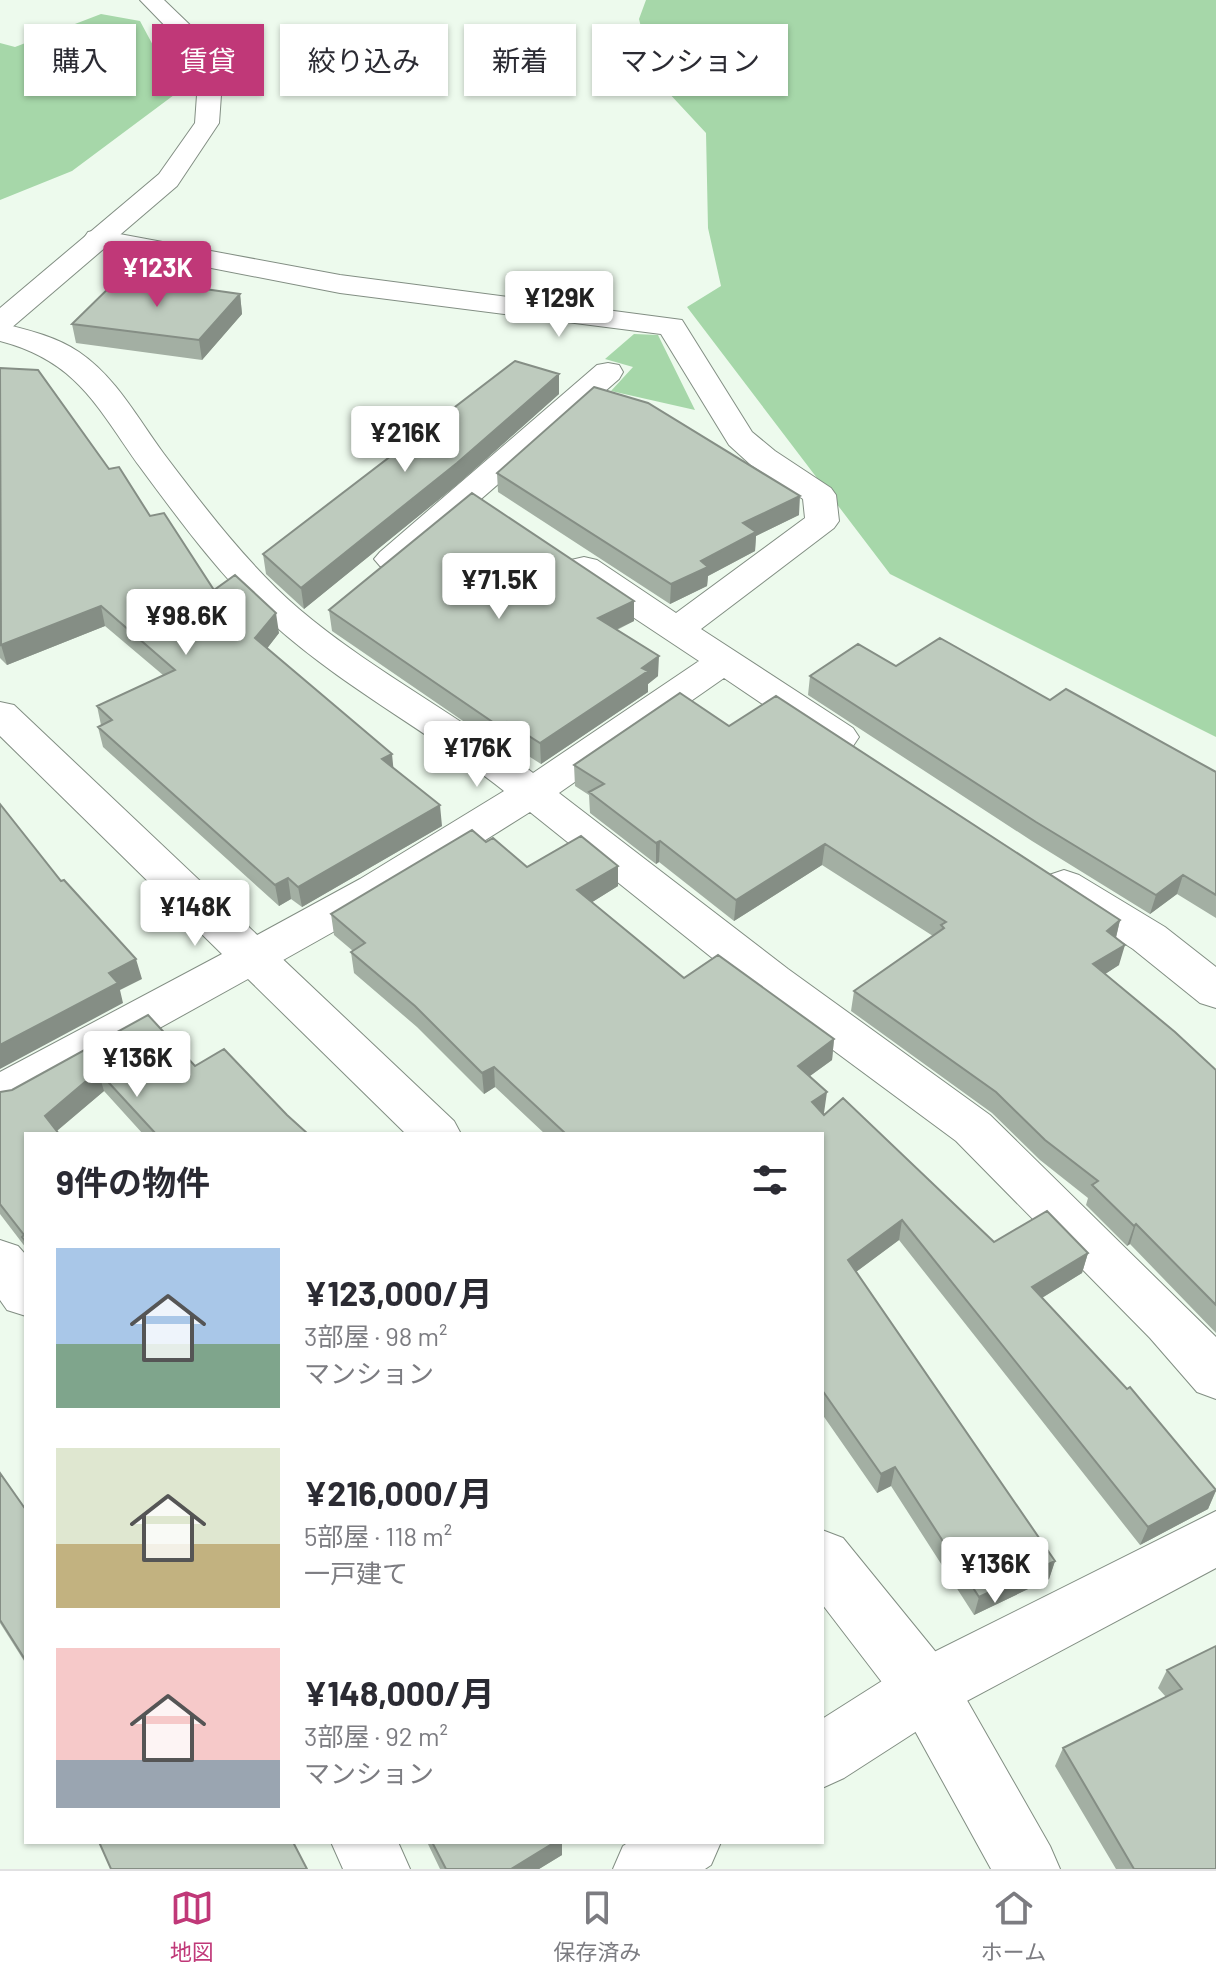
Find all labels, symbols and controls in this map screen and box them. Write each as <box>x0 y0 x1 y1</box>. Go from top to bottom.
chip: 購入 <box>24 24 136 96</box>
chip: 賃貸 <box>152 24 264 96</box>
chip: 絞り込み <box>280 24 448 96</box>
chip: 新着 <box>464 24 576 96</box>
chip: マンション <box>592 24 788 96</box>
pin: ¥123K <box>101 241 213 309</box>
text: ¥123K <box>121 251 193 282</box>
pin: ¥129K <box>503 271 615 339</box>
text: ¥129K <box>523 281 595 312</box>
pin: ¥216K <box>349 406 461 474</box>
text: ¥216K <box>369 416 441 447</box>
pin: ¥71.5K <box>434 553 564 621</box>
text: ¥71.5K <box>460 563 538 594</box>
pin: ¥98.6K <box>121 589 251 657</box>
text: ¥98.6K <box>145 599 227 630</box>
pin: ¥176K <box>421 721 533 789</box>
text: ¥176K <box>442 731 512 762</box>
pin: ¥148K <box>139 880 251 948</box>
text: ¥148K <box>158 890 232 921</box>
pin: ¥136K <box>81 1031 193 1099</box>
text: ¥136K <box>101 1041 173 1072</box>
icon: filters <box>748 1158 792 1202</box>
text: 9件の物件 <box>56 1161 210 1202</box>
text: ¥123,000/月 <box>304 1272 493 1313</box>
icon: home <box>120 1280 216 1376</box>
text: 3部屋 · 98 m² <box>304 1320 448 1351</box>
text: マンション <box>304 1357 434 1388</box>
text: ¥216,000/月 <box>304 1472 493 1513</box>
icon: home <box>120 1480 216 1576</box>
text: 5部屋 · 118 m² <box>304 1520 452 1551</box>
pin: ¥136K <box>939 1537 1051 1605</box>
text: ¥136K <box>959 1547 1031 1578</box>
text: 一戸建て <box>304 1557 408 1588</box>
text: ¥148,000/月 <box>304 1672 495 1713</box>
icon: home <box>120 1680 216 1776</box>
text: 3部屋 · 92 m² <box>304 1720 448 1751</box>
text: マンション <box>304 1757 434 1788</box>
tab: 地図 <box>170 1886 214 1966</box>
tab: 保存済み <box>553 1886 641 1966</box>
tab: ホーム <box>981 1886 1046 1966</box>

